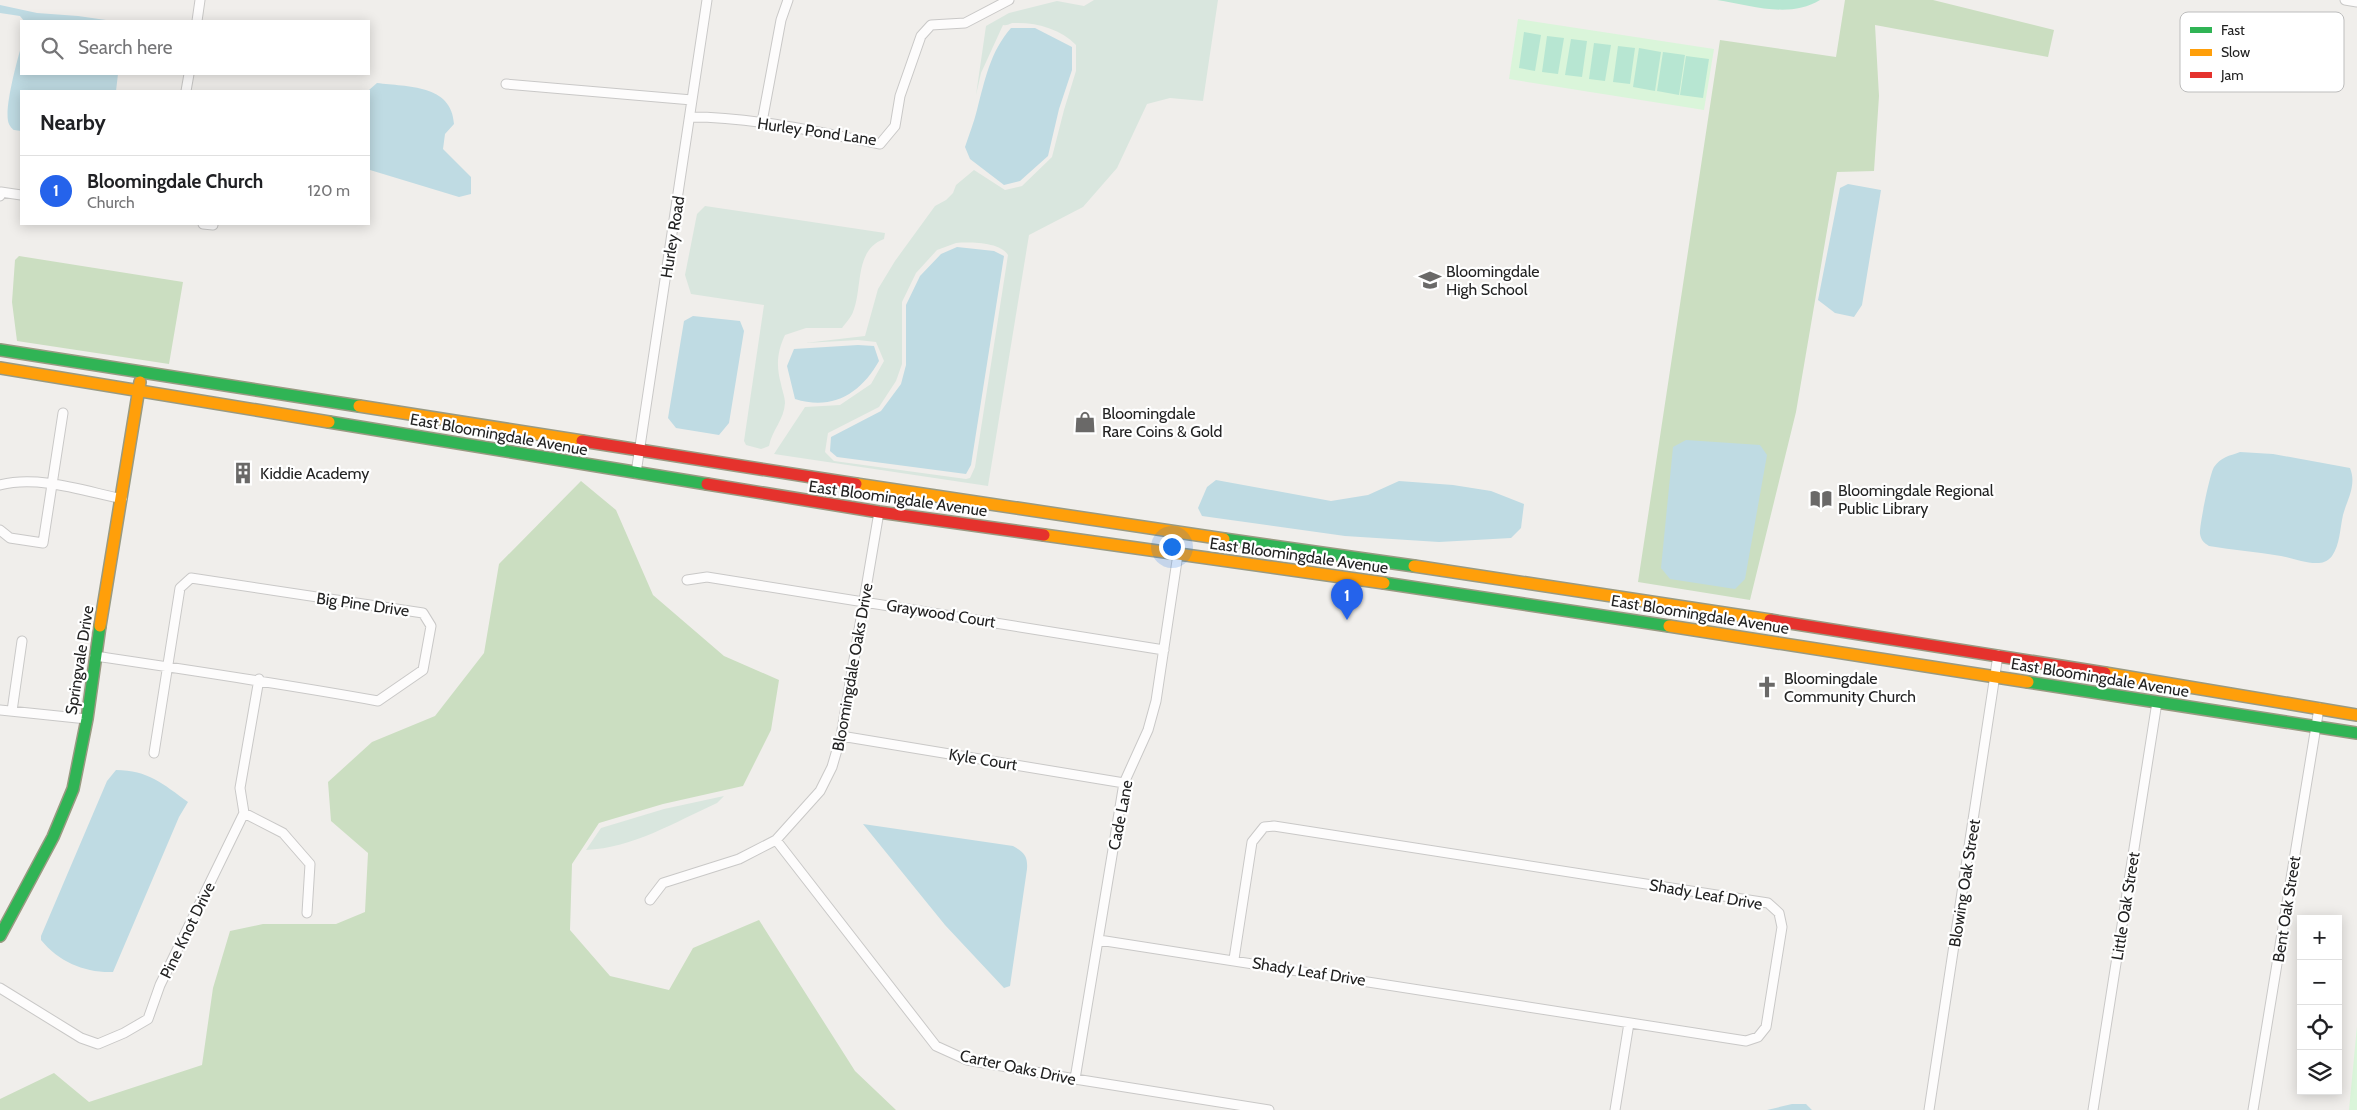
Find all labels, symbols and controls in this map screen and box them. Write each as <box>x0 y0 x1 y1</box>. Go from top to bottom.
legend <box>2180 12 2344 92</box>
search box <box>20 20 370 75</box>
text: Fast <box>2221 21 2245 39</box>
icon: search <box>38 34 66 62</box>
text: Search here <box>78 36 172 59</box>
text: Slow <box>2221 43 2250 61</box>
text: Jam <box>2220 66 2243 84</box>
text: Nearby <box>40 110 106 135</box>
street label: Hurley Pond Lane <box>756 114 878 149</box>
text: Bloomingdale Church <box>87 170 263 193</box>
text: 1 <box>53 181 59 200</box>
text: 120 m <box>308 181 350 200</box>
text: Church <box>87 193 135 212</box>
street label: Hurley Road <box>657 195 688 279</box>
place label: Bloomingdale High School <box>1446 262 1540 299</box>
school or university icon: Bloomingdale High School <box>1417 267 1443 293</box>
place label: Bloomingdale Rare Coins & Gold <box>1102 404 1222 441</box>
shop icon: Bloomingdale Rare Coins & Gold <box>1072 409 1098 435</box>
street label: East Bloomingdale Avenue <box>409 410 589 459</box>
building icon: Kiddie Academy <box>230 460 256 486</box>
place label: Kiddie Academy <box>260 464 369 483</box>
street label: East Bloomingdale Avenue <box>807 477 988 520</box>
place label: Bloomingdale Regional Public Library <box>1838 481 1994 518</box>
library icon: Bloomingdale Regional Public Library <box>1808 486 1834 512</box>
your location <box>1159 534 1185 560</box>
street label: East Bloomingdale Avenue <box>1208 534 1389 577</box>
pin: 1 <box>1331 579 1363 620</box>
street label: Bloomingdale Oaks Drive <box>828 582 877 753</box>
street label: Big Pine Drive <box>315 589 411 620</box>
street label: East Bloomingdale Avenue <box>1610 591 1790 638</box>
street label: Graywood Court <box>885 596 997 632</box>
street label: Springvale Drive <box>61 604 98 716</box>
street label: East Bloomingdale Avenue <box>2010 654 2190 701</box>
place label: Bloomingdale Community Church <box>1784 669 1916 706</box>
church icon: Bloomingdale Community Church <box>1754 674 1780 700</box>
street label: Kyle Court <box>947 745 1019 774</box>
street label: Cade Lane <box>1104 778 1137 852</box>
street label: Blowing Oak Street <box>1945 817 1984 948</box>
street label: Little Oak Street <box>2108 850 2144 962</box>
street label: Bent Oak Street <box>2269 854 2304 964</box>
street label: Shady Leaf Drive <box>1648 875 1764 914</box>
street label: Pine Knot Drive <box>156 879 219 981</box>
map controls <box>2297 915 2342 1095</box>
button: + <box>2297 915 2342 960</box>
street label: Shady Leaf Drive <box>1251 953 1367 990</box>
button: − <box>2297 960 2342 1005</box>
button: locate <box>2297 1005 2342 1050</box>
street label: Carter Oaks Drive <box>958 1046 1078 1089</box>
button: layers <box>2297 1050 2342 1095</box>

